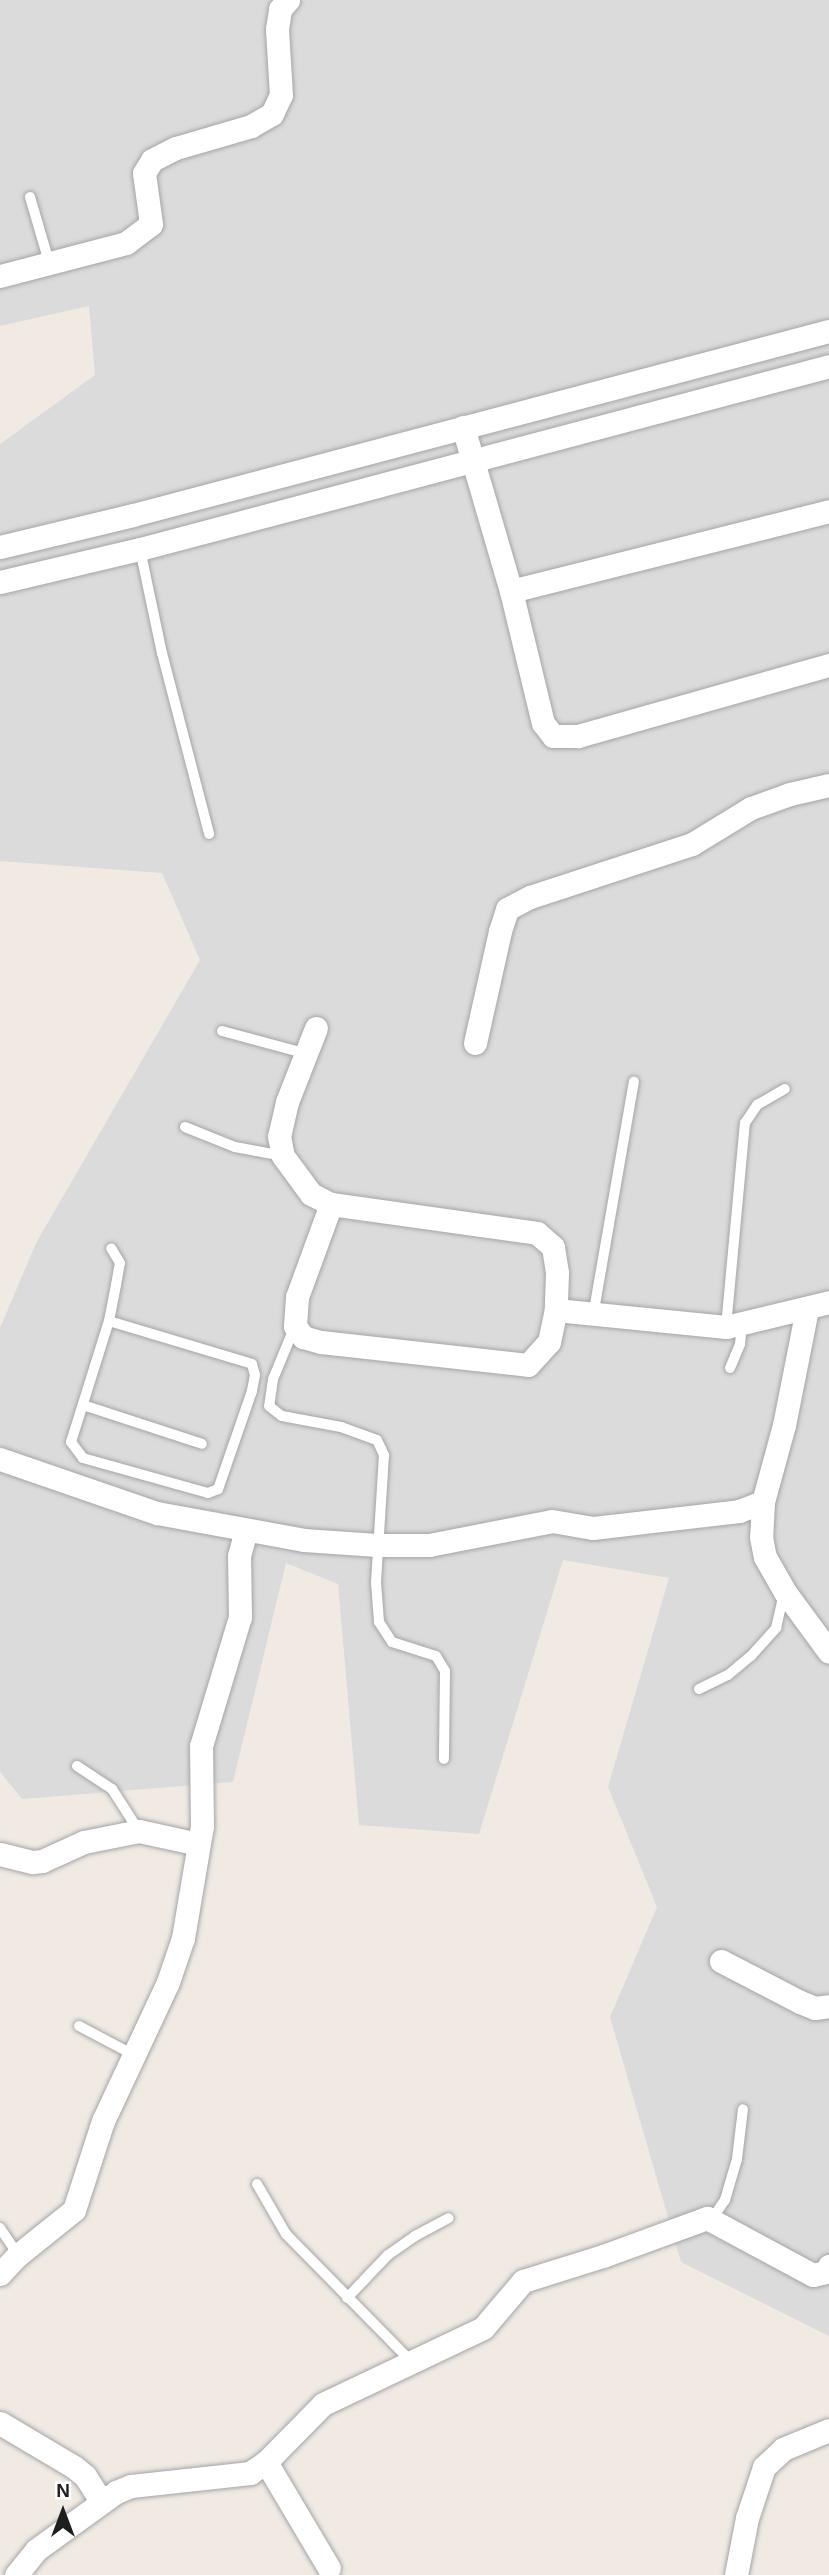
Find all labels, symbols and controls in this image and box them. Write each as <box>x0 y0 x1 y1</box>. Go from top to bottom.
north arrow <box>28 2477 98 2547</box>
text: N <box>56 2480 70 2501</box>

